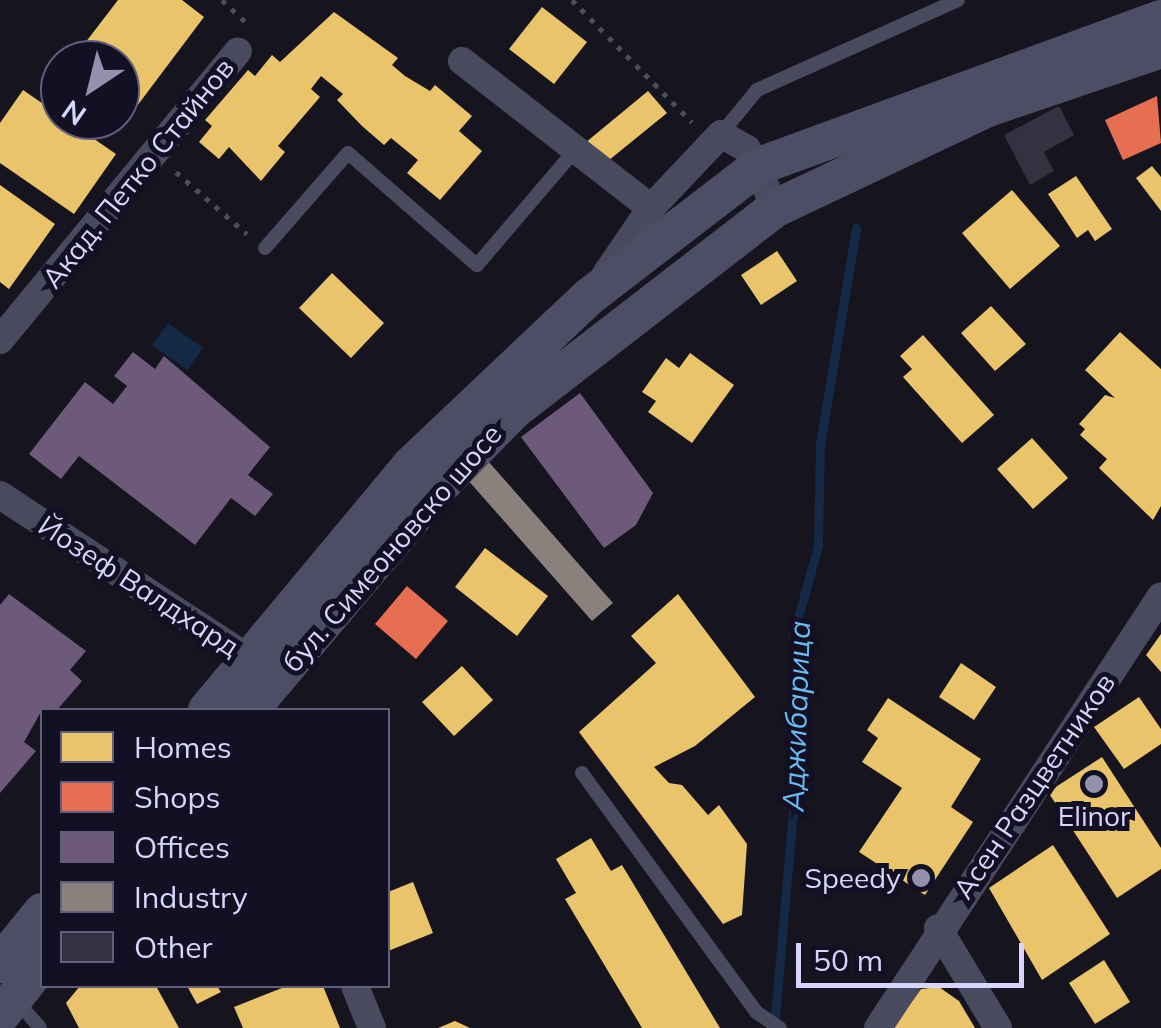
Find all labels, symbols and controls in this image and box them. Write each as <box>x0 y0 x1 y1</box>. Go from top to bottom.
north arrow <box>40 40 140 140</box>
street label: Акад. Петко Стайнов <box>35 51 241 295</box>
text: N <box>55 93 92 134</box>
street label: бул. Симеоновско шосе <box>275 417 509 679</box>
street label: Йозеф Валдхард <box>32 508 246 664</box>
water label: Аджибарица <box>775 620 817 812</box>
street label: Асен Разцветников <box>946 667 1122 905</box>
legend <box>40 708 390 988</box>
text: Homes <box>134 728 232 766</box>
marker: Elinor <box>1083 773 1105 795</box>
text: Shops <box>134 778 220 816</box>
place label: Elinor <box>1058 799 1130 833</box>
text: Offices <box>134 828 230 866</box>
place label: Speedy <box>805 861 901 895</box>
marker: Speedy <box>910 867 932 889</box>
text: Industry <box>134 878 248 916</box>
scale bar <box>801 923 1028 985</box>
text: Other <box>134 928 212 966</box>
text: 50 m <box>813 941 883 979</box>

